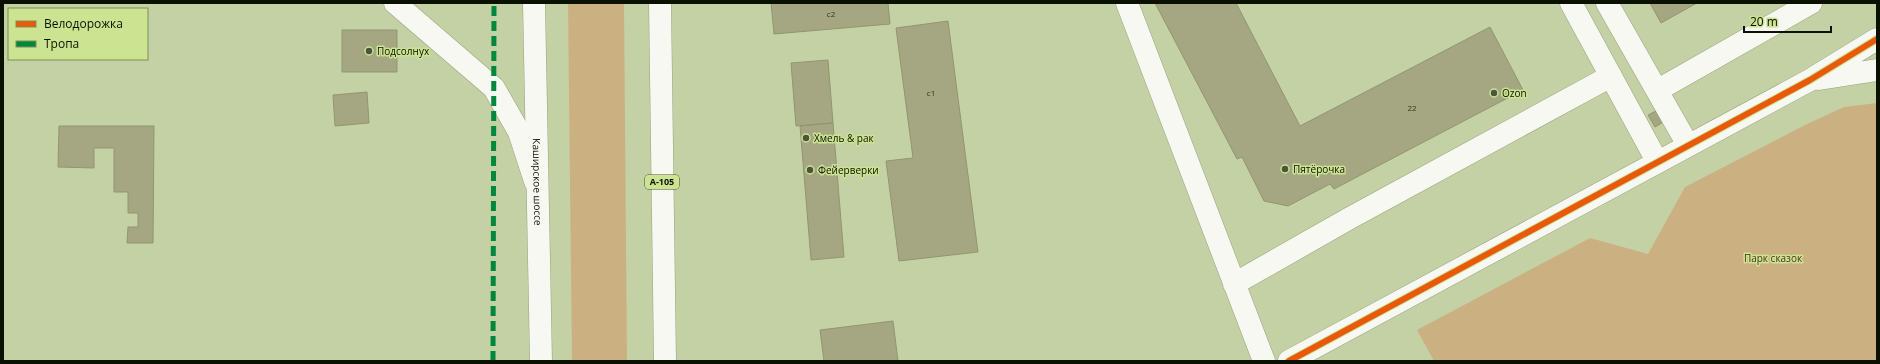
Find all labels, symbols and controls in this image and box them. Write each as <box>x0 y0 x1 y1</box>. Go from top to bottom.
legend <box>8 8 148 60</box>
house number: с2 <box>827 8 836 19</box>
scale bar <box>1744 8 1831 34</box>
text: 20 m <box>1750 13 1778 30</box>
text: Велодорожка <box>44 15 123 32</box>
text: Тропа <box>44 35 79 52</box>
place label: Подсолнух <box>377 44 430 58</box>
marker: Подсолнух <box>364 46 374 56</box>
place label: Ozon <box>1502 86 1527 100</box>
house number: с1 <box>927 87 935 98</box>
marker: Ozon <box>1489 88 1499 98</box>
house number: 22 <box>1407 102 1417 113</box>
place label: Хмель & рак <box>814 131 875 145</box>
marker: Хмель & рак <box>801 133 811 143</box>
street label: Каширское шоссе <box>530 138 545 226</box>
place label: Пятёрочка <box>1293 162 1345 176</box>
place label: Фейерверки <box>818 163 879 177</box>
marker: Пятёрочка <box>1280 164 1290 174</box>
marker: Фейерверки <box>805 165 815 175</box>
road number: А-105 <box>645 175 679 189</box>
park label: Парк сказок <box>1744 251 1803 265</box>

